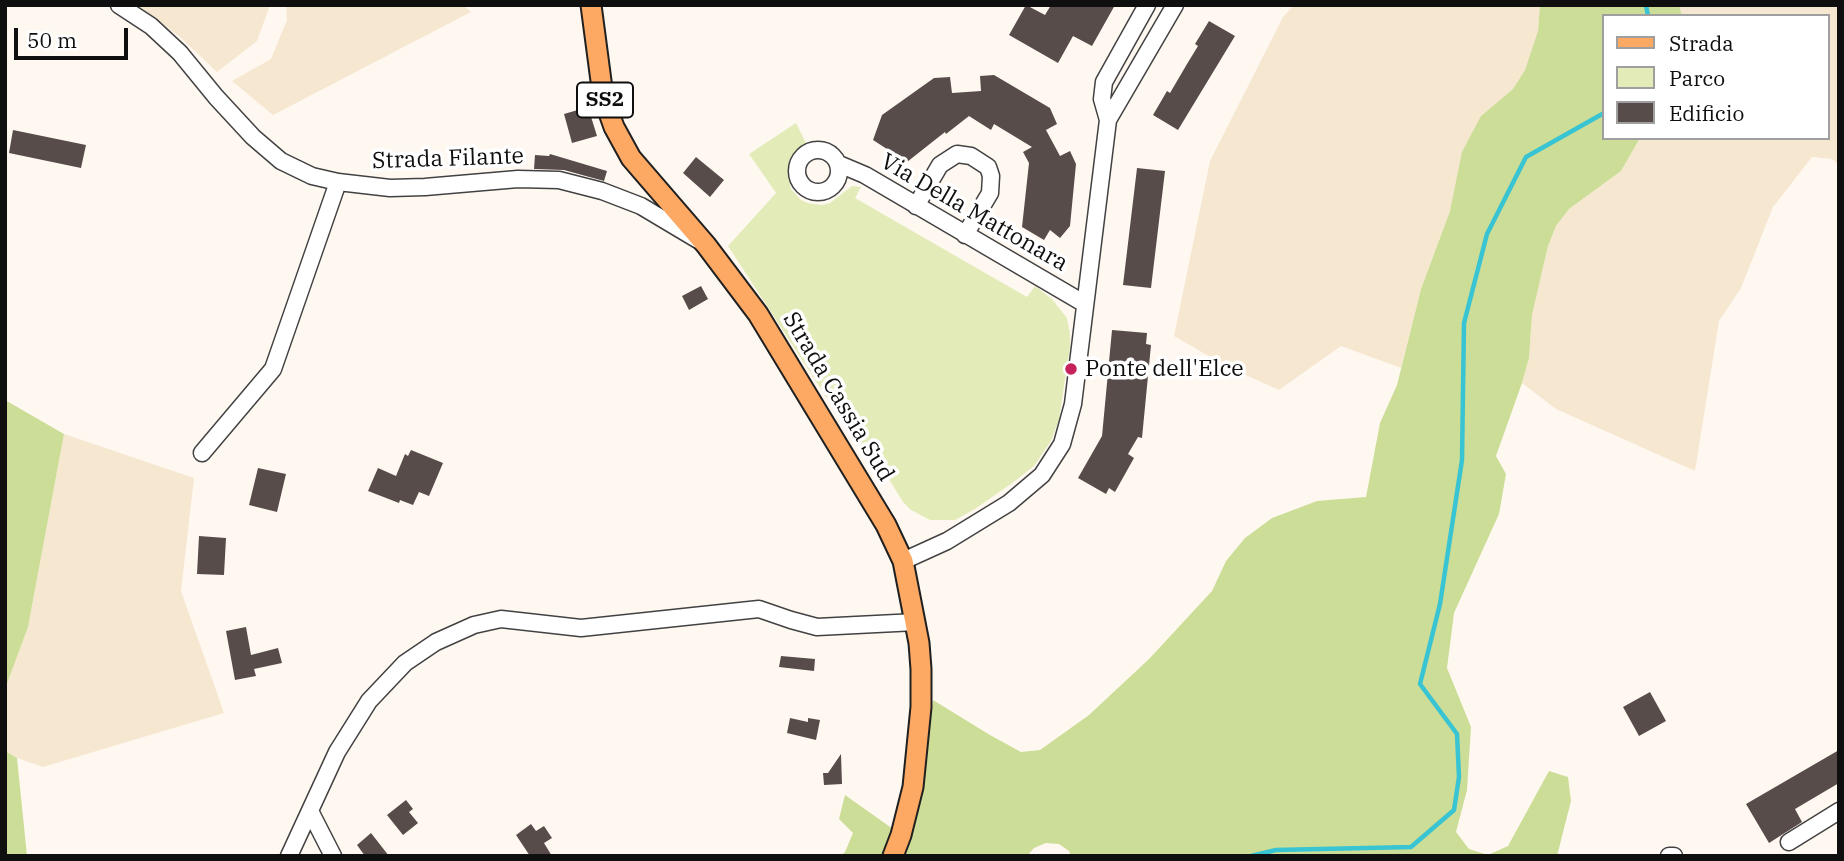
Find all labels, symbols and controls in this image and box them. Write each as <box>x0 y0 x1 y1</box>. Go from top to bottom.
scale bar <box>18 14 131 58</box>
legend <box>1602 14 1830 140</box>
text: 50 m <box>27 26 77 54</box>
text: Strada <box>1669 29 1734 57</box>
text: Parco <box>1669 64 1725 92</box>
road number: SS2 <box>577 82 633 118</box>
text: Edificio <box>1669 99 1744 127</box>
street label: Strada Filante <box>372 143 524 175</box>
street label: Via Della Mattonara <box>875 148 1073 278</box>
street label: Strada Cassia Sud <box>777 307 899 487</box>
place label: Ponte dell'Elce <box>1085 355 1244 383</box>
marker: Ponte dell'Elce <box>1063 361 1079 377</box>

